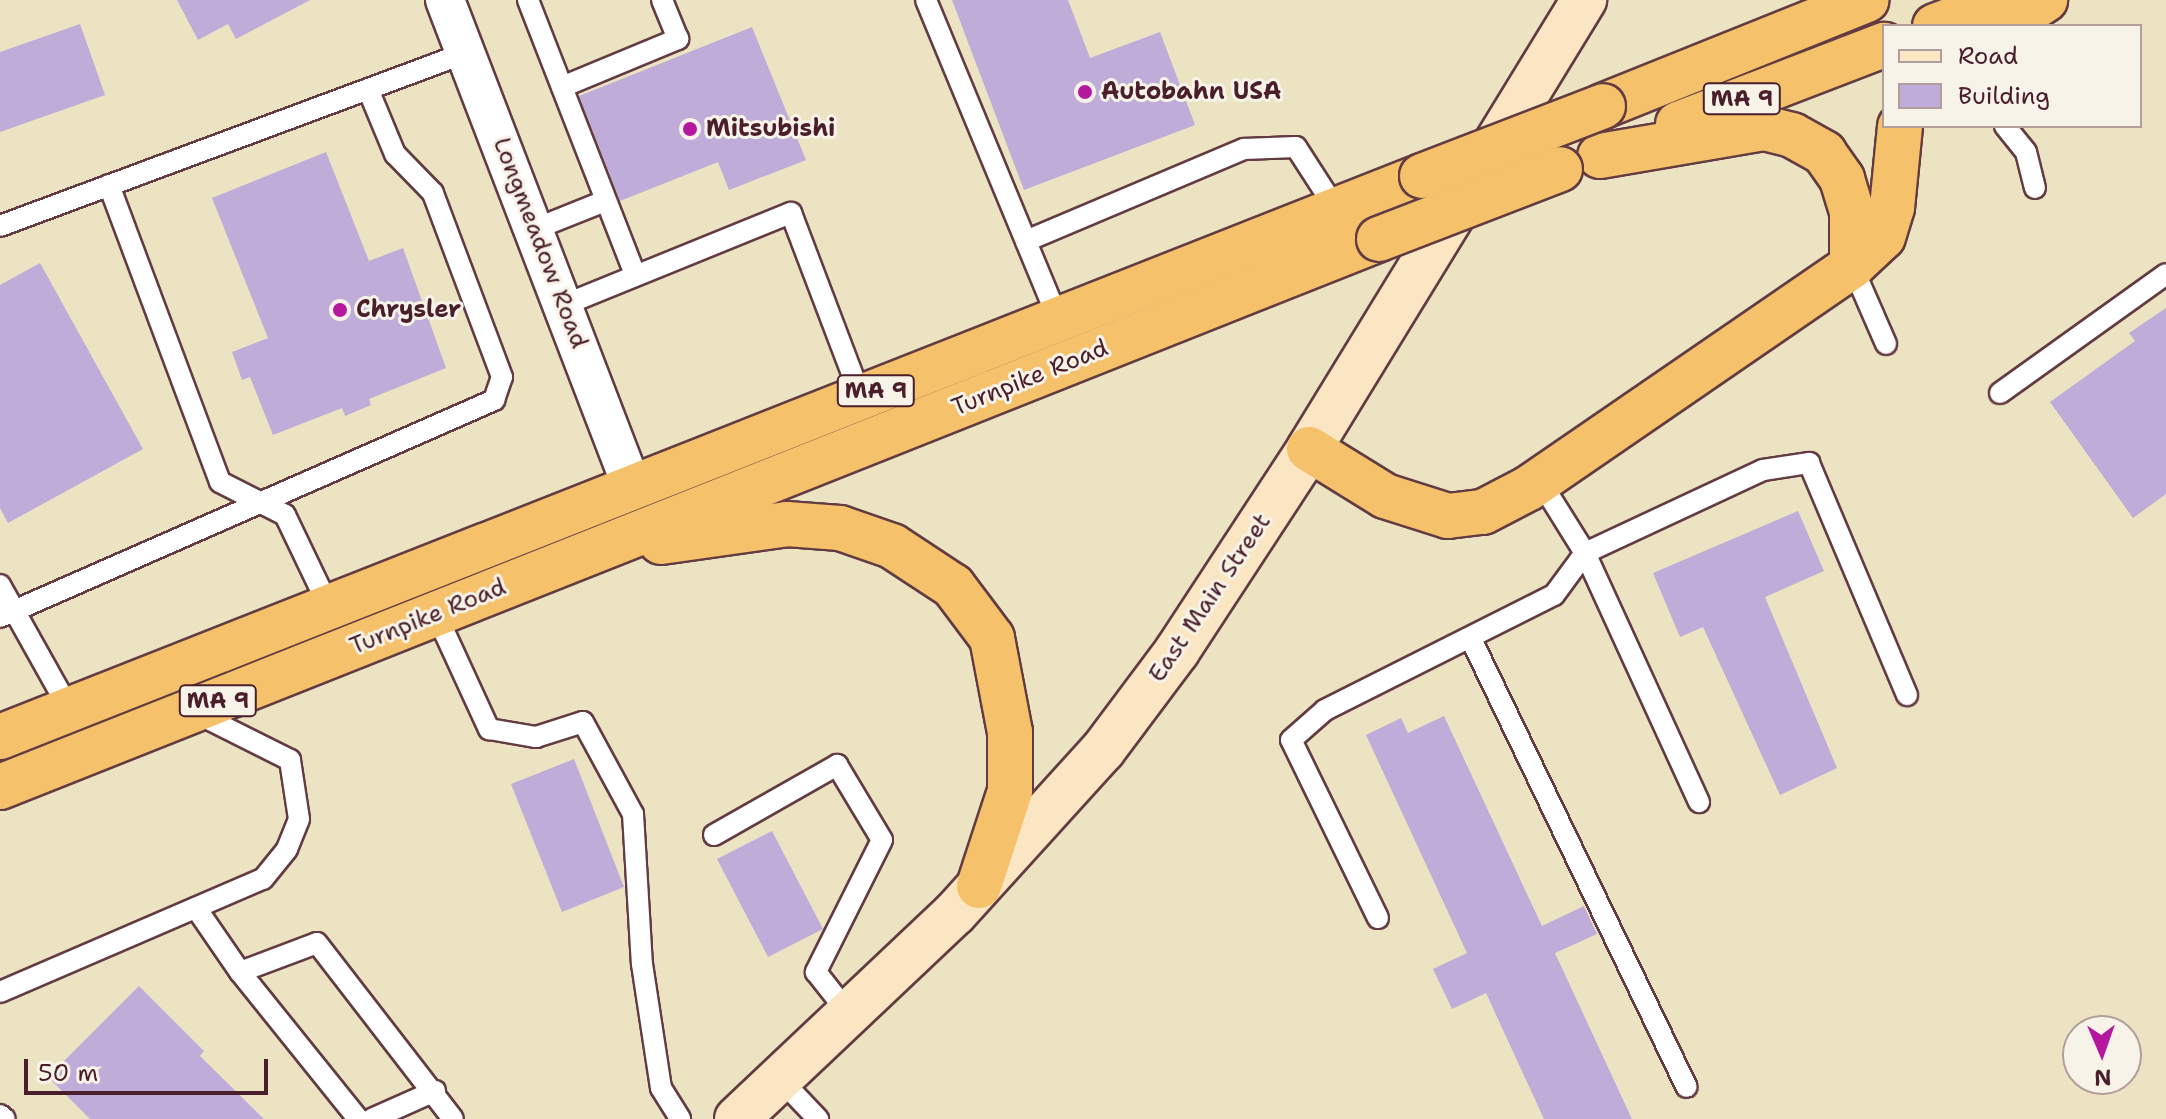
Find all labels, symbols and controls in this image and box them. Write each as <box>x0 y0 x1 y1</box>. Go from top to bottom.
legend <box>1882 24 2142 128</box>
text: Road <box>1958 40 2018 72</box>
place label: Autobahn USA <box>1101 78 1281 106</box>
text: Building <box>1958 80 2050 112</box>
road number: MA 9 <box>1702 81 1782 117</box>
marker: Autobahn USA <box>1076 83 1094 101</box>
place label: Mitsubishi <box>706 115 835 143</box>
marker: Mitsubishi <box>681 120 699 138</box>
street label: Longmeadow Road <box>487 134 593 352</box>
place label: Chrysler <box>356 296 461 324</box>
marker: Chrysler <box>331 301 349 319</box>
street label: Turnpike Road <box>948 334 1112 422</box>
road number: MA 9 <box>836 373 916 409</box>
street label: East Main Street <box>1143 508 1277 688</box>
street label: Turnpike Road <box>346 573 510 661</box>
road number: MA 9 <box>178 683 258 719</box>
north arrow <box>2062 1015 2142 1095</box>
scale bar <box>28 1043 272 1093</box>
text: 50 m <box>38 1057 98 1089</box>
text: N <box>2094 1063 2112 1092</box>

